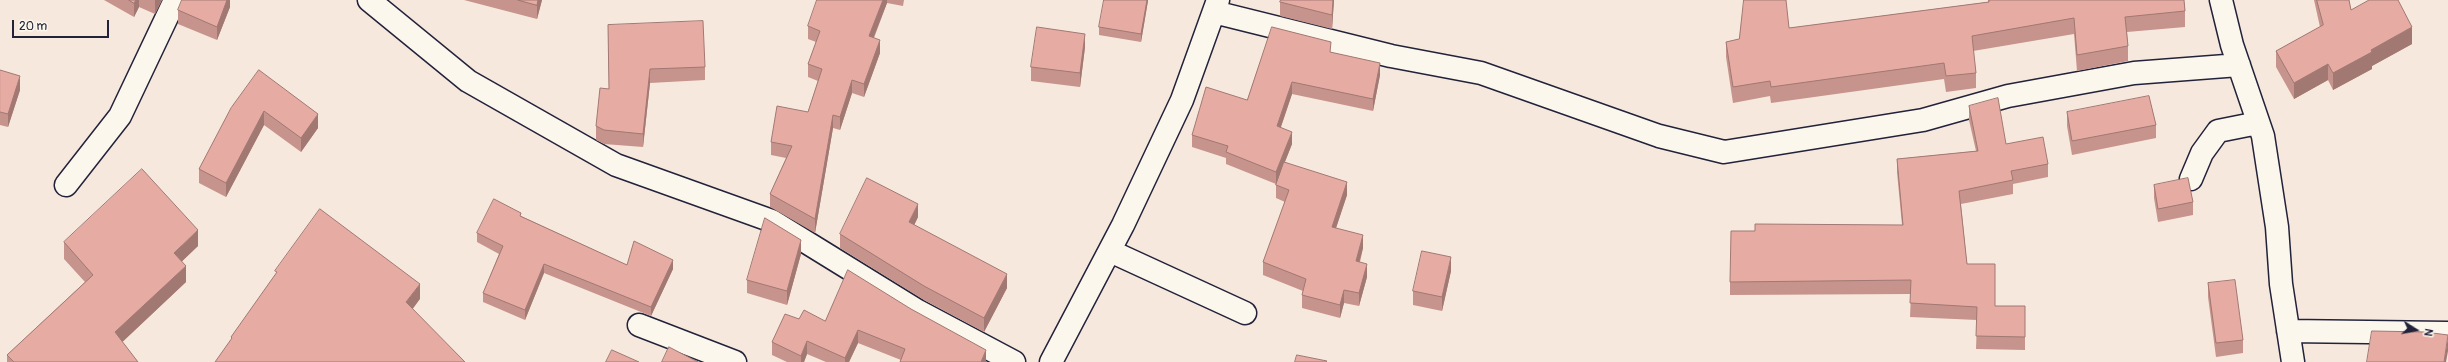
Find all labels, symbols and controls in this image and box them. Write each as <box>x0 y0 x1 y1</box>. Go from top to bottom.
scale bar <box>14 12 111 38</box>
text: 20 m <box>19 19 47 34</box>
north arrow <box>2396 310 2436 350</box>
text: N <box>2421 327 2435 337</box>

